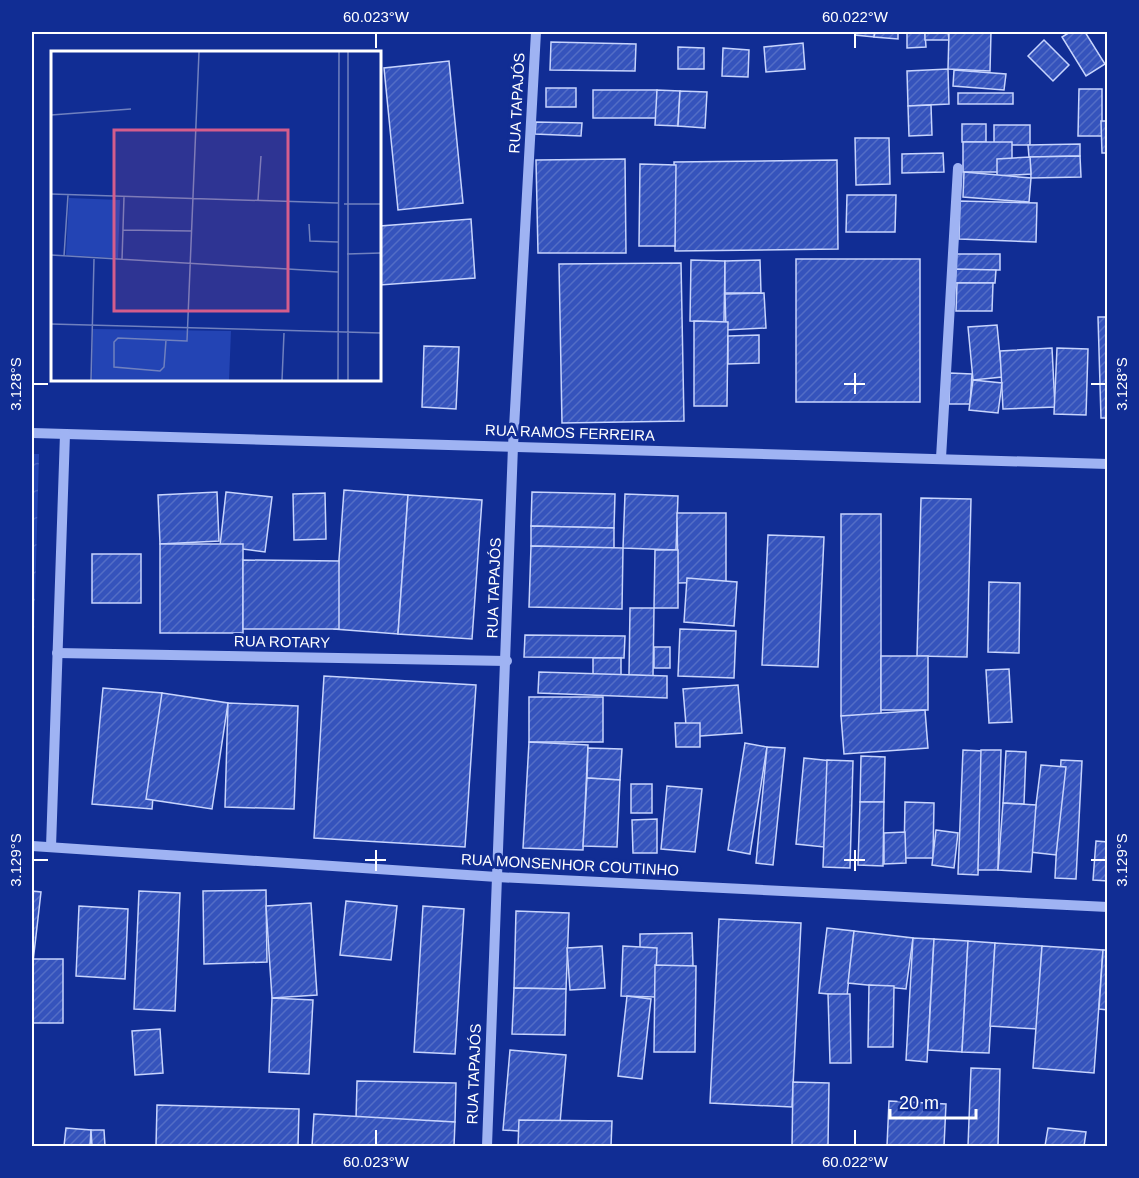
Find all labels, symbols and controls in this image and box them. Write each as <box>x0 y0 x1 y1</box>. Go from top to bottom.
text: 60.023°W <box>343 8 410 25</box>
text: 60.022°W <box>822 8 889 25</box>
inset map <box>51 51 381 381</box>
street label: RUA TAPAJÓS <box>505 52 528 154</box>
text: 3.128°S <box>7 357 24 411</box>
text: 3.128°S <box>1113 357 1130 411</box>
street label: RUA RAMOS FERREIRA <box>485 421 655 444</box>
street label: RUA TAPAJÓS <box>483 537 504 639</box>
street label: RUA ROTARY <box>234 632 330 651</box>
text: 3.129°S <box>7 833 24 887</box>
text: 3.129°S <box>1113 833 1130 887</box>
street label: RUA MONSENHOR COUTINHO <box>461 850 679 879</box>
street label: RUA TAPAJÓS <box>463 1023 484 1125</box>
scale bar <box>890 1082 976 1120</box>
text: 20 m <box>899 1093 939 1113</box>
text: 60.023°W <box>343 1153 410 1170</box>
text: 60.022°W <box>822 1153 889 1170</box>

